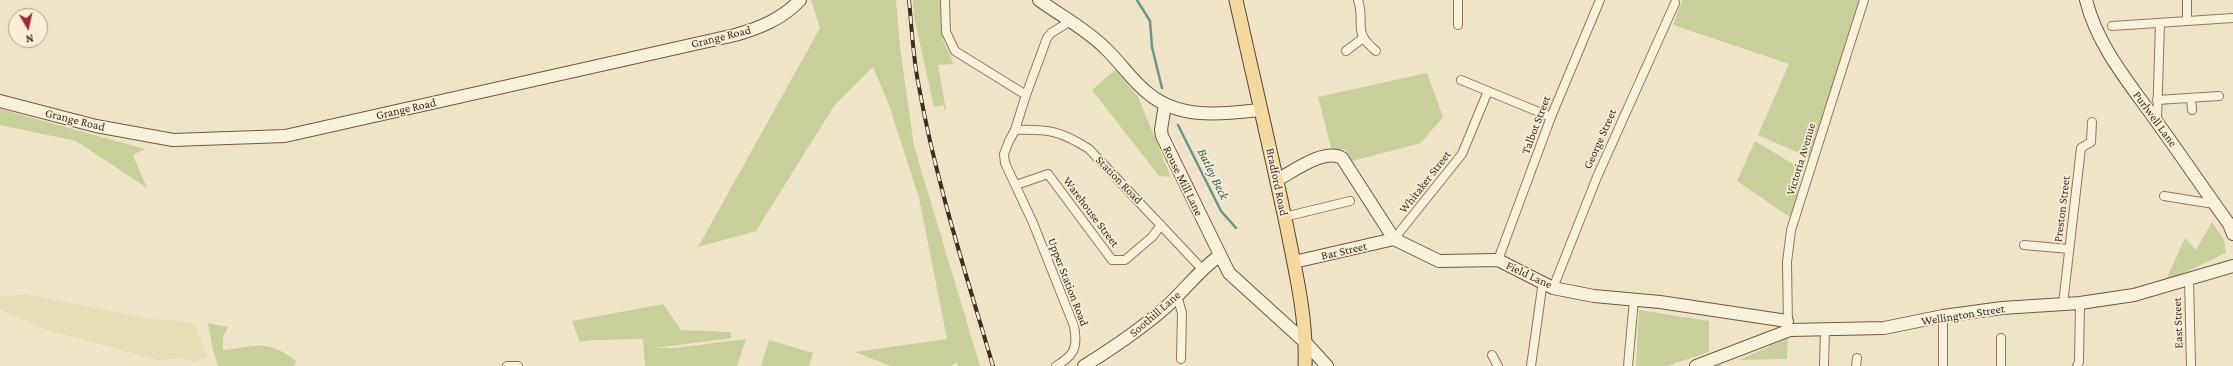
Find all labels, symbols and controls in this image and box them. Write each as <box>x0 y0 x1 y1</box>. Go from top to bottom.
north arrow <box>8 8 48 48</box>
street label: Grange Road <box>690 23 752 51</box>
text: N <box>25 32 34 45</box>
street label: Purlwell Lane <box>2130 88 2180 150</box>
street label: Talbot Street <box>1518 94 1554 156</box>
street label: Grange Road <box>375 95 437 123</box>
street label: Grange Road <box>44 106 106 134</box>
street label: George Street <box>1580 107 1620 171</box>
street label: Victoria Avenue <box>1783 121 1819 197</box>
street label: Rouse Mill Lane <box>1160 144 1206 218</box>
water label: Batley Beck <box>1194 146 1232 202</box>
street label: Bradford Road <box>1263 147 1291 217</box>
street label: Whitaker Street <box>1396 148 1454 216</box>
street label: Station Road <box>1093 153 1145 207</box>
street label: Warehouse Street <box>1060 174 1122 250</box>
street label: Preston Street <box>2051 175 2073 243</box>
street label: Upper Station Road <box>1045 236 1091 328</box>
street label: Bar Street <box>1320 239 1368 263</box>
street label: Field Lane <box>1504 258 1554 292</box>
street label: Soothill Lane <box>1127 288 1183 340</box>
street label: East Street <box>2170 297 2186 349</box>
street label: Wellington Street <box>1920 301 2006 329</box>

